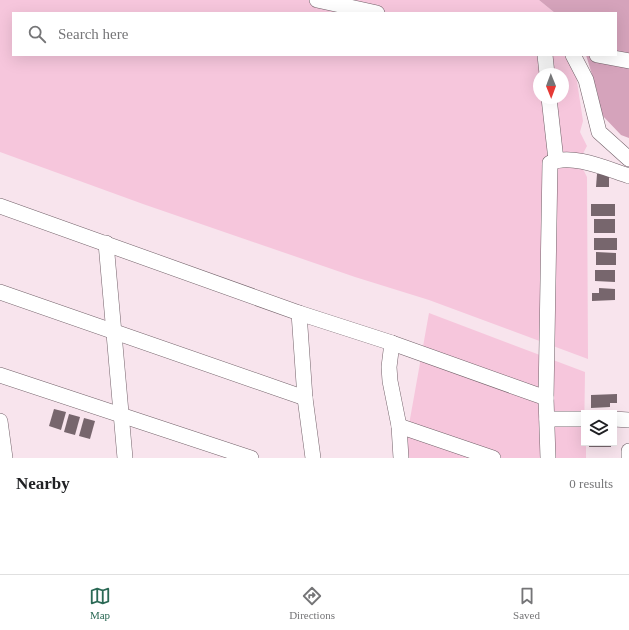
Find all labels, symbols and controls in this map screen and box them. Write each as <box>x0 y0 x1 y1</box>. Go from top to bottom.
search box <box>12 12 617 56</box>
icon: search <box>26 23 48 45</box>
text: Search here <box>58 26 128 42</box>
north arrow <box>533 68 569 104</box>
map controls <box>581 410 617 446</box>
button: layers <box>581 410 617 446</box>
text: Nearby <box>16 474 70 493</box>
text: 0 results <box>569 476 613 491</box>
tab: Map <box>89 585 111 621</box>
tab: Directions <box>289 585 335 621</box>
tab: Saved <box>513 585 540 621</box>

